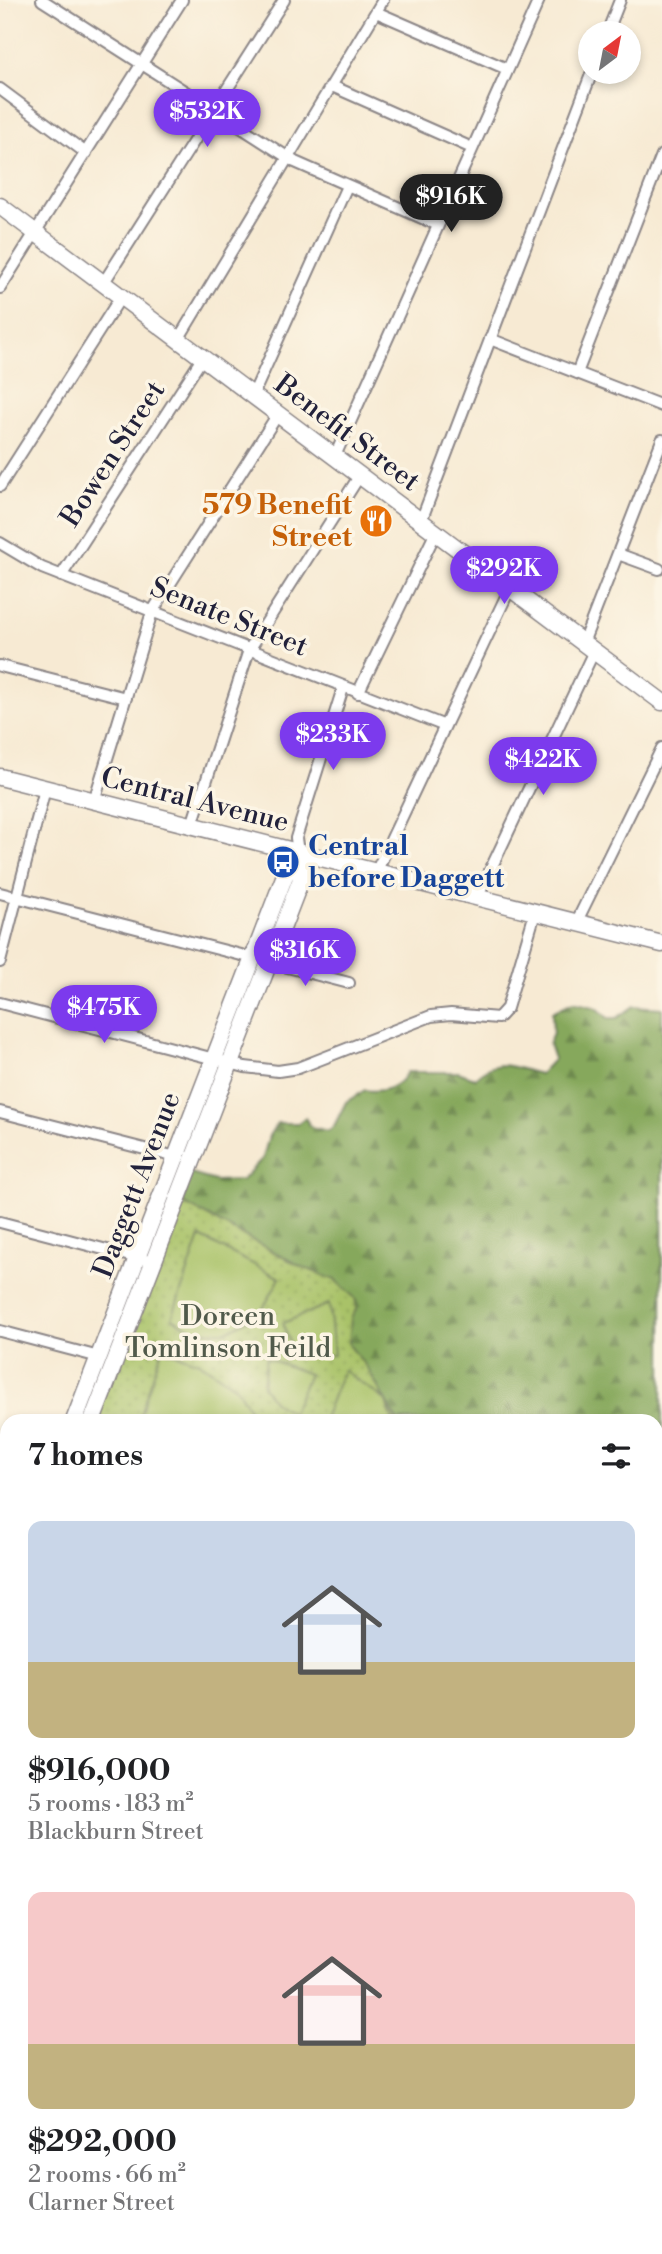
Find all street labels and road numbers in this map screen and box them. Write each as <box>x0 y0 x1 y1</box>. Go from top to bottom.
street label: Benefit Street <box>267 366 427 499</box>
street label: Bowen Street <box>52 374 173 534</box>
street label: Senate Street <box>145 570 313 664</box>
street label: Central Avenue <box>97 760 293 840</box>
street label: Daggett Avenue <box>85 1087 189 1283</box>

